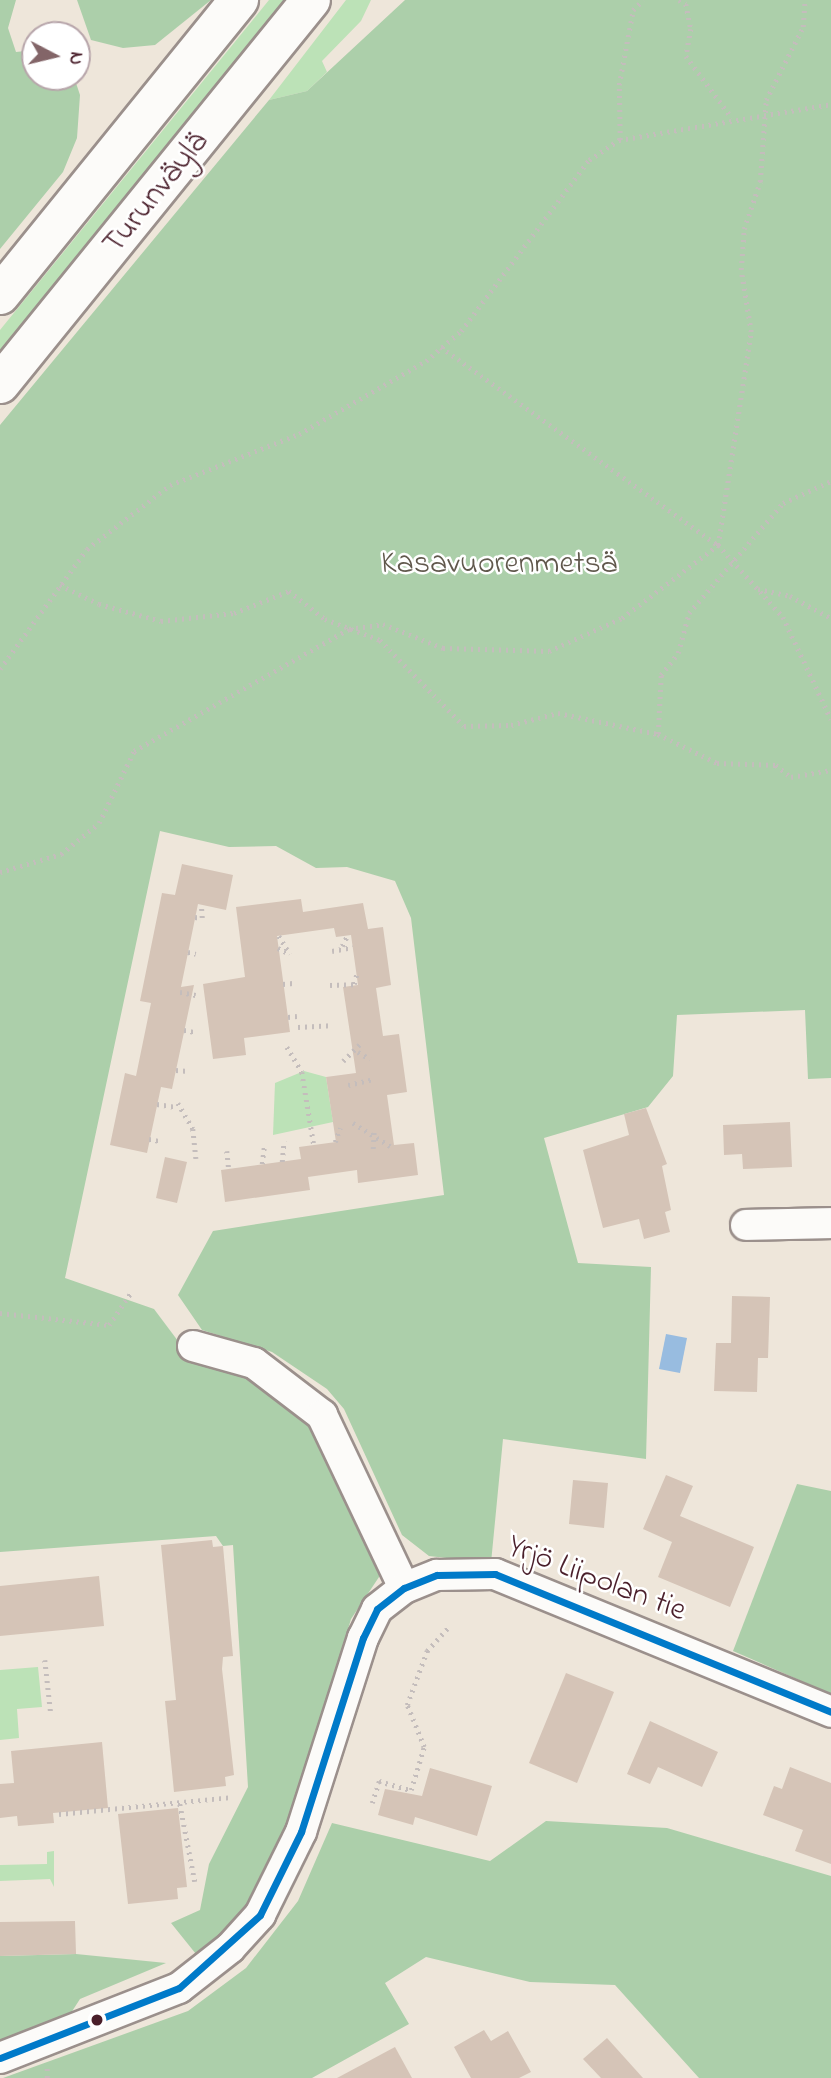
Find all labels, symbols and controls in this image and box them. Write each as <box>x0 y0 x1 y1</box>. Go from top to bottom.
north arrow <box>21 21 91 91</box>
text: N <box>61 50 90 66</box>
street label: Turunväylä <box>96 125 218 263</box>
park label: Kasavuorenmetsä <box>381 546 617 584</box>
street label: Yrjö Liipolan tie <box>501 1528 691 1632</box>
unlabelled marker <box>90 2013 104 2027</box>

